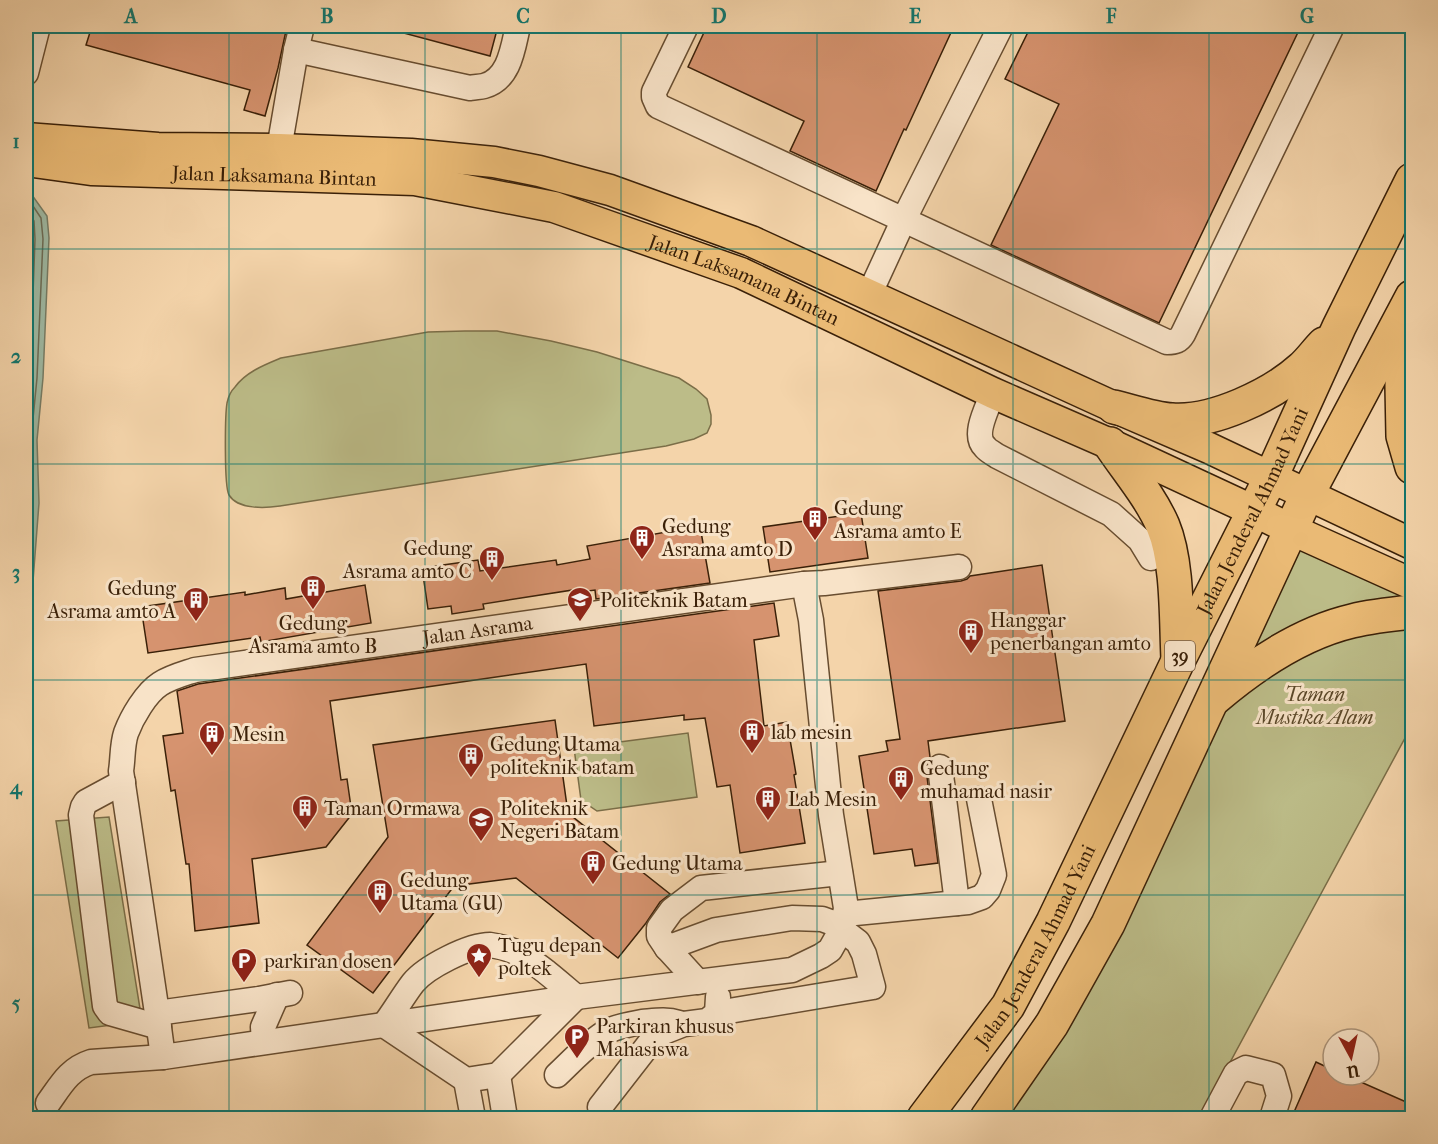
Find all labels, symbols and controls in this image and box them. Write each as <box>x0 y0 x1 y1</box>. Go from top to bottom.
text: A <box>123 5 139 28</box>
text: B <box>320 5 334 28</box>
text: C <box>516 5 530 28</box>
text: D <box>711 5 727 28</box>
text: E <box>909 5 921 28</box>
text: F <box>1105 5 1117 28</box>
text: G <box>1300 5 1314 28</box>
text: 1 <box>12 130 20 153</box>
street label: Jalan Laksamana Bintan <box>170 161 377 191</box>
street label: Jalan Laksamana Bintan <box>644 230 843 330</box>
text: 2 <box>11 345 21 368</box>
street label: Jalan Jenderal Ahmad Yani <box>1191 404 1313 621</box>
place label: Gedung Asrama amto E <box>833 497 962 543</box>
building icon: Gedung Asrama amto E <box>800 504 830 542</box>
place label: Gedung Asrama amto D <box>661 515 793 561</box>
building icon: Gedung Asrama amto D <box>627 523 657 561</box>
place label: Gedung Asrama amto C <box>342 537 472 583</box>
building icon: Gedung Asrama amto C <box>477 544 507 582</box>
text: 3 <box>12 561 20 584</box>
building icon: Gedung Asrama amto B <box>298 573 328 611</box>
place label: Gedung Asrama amto A <box>46 577 177 623</box>
building icon: Gedung Asrama amto A <box>181 585 211 623</box>
school or university icon: Politeknik Batam <box>565 585 595 623</box>
place label: Politeknik Batam <box>600 589 748 612</box>
place label: Hanggar penerbangan amto <box>989 609 1151 655</box>
street label: Jalan Asrama <box>419 611 535 650</box>
place label: Gedung Asrama amto B <box>248 612 377 658</box>
building icon: Hanggar penerbangan amto <box>956 617 986 655</box>
road number: 39 <box>1165 641 1195 671</box>
park label: Taman Mustika Alam <box>1255 683 1373 729</box>
building icon: lab mesin <box>737 717 767 755</box>
building icon: Mesin <box>197 719 227 757</box>
place label: lab mesin <box>770 721 852 744</box>
place label: Mesin <box>232 723 285 746</box>
place label: Gedung Utama politeknik batam <box>489 733 635 779</box>
building icon: Gedung Utama politeknik batam <box>456 741 486 779</box>
place label: Gedung muhamad nasir <box>920 757 1052 803</box>
building icon: Gedung muhamad nasir <box>886 764 916 802</box>
text: 4 <box>9 776 23 800</box>
building icon: Lab Mesin <box>753 784 783 822</box>
place label: Lab Mesin <box>788 788 877 811</box>
building icon: Taman Ormawa <box>290 793 320 831</box>
place label: Taman Ormawa <box>324 797 461 820</box>
place label: Politeknik Negeri Batam <box>500 797 620 843</box>
school or university icon: Politeknik Negeri Batam <box>466 805 496 843</box>
street label: Jalan Jenderal Ahmad Yani <box>969 841 1100 1053</box>
building icon: Gedung Utama <box>578 848 608 886</box>
place label: Gedung Utama <box>612 852 743 875</box>
place label: Gedung Utama (GU) <box>400 869 503 915</box>
building icon: Gedung Utama (GU) <box>365 877 395 915</box>
place label: Tugu depan poltek <box>497 934 602 980</box>
place icon: Tugu depan poltek <box>464 941 494 979</box>
parking icon: parkiran dosen <box>229 946 259 984</box>
place label: parkiran dosen <box>263 950 393 973</box>
text: 5 <box>12 992 21 1015</box>
place label: Parkiran khusus Mahasiswa <box>596 1015 734 1061</box>
parking icon: Parkiran khusus Mahasiswa <box>562 1022 592 1060</box>
north arrow <box>1321 1027 1381 1087</box>
text: U <box>1345 1061 1361 1082</box>

